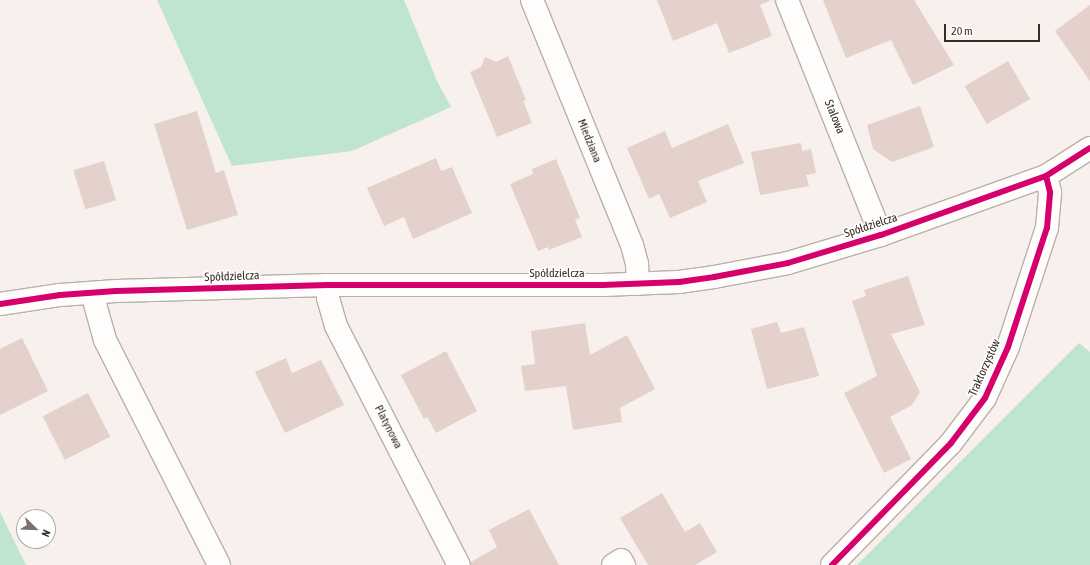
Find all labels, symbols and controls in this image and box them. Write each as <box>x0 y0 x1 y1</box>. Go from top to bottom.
scale bar <box>946 16 1042 42</box>
text: 20 m <box>951 24 973 38</box>
street label: Stalowa <box>821 98 847 136</box>
street label: Miedziana <box>574 117 604 165</box>
street label: Spółdzielcza <box>843 211 899 241</box>
street label: Spółdzielcza <box>529 267 585 281</box>
street label: Spółdzielcza <box>204 269 260 285</box>
street label: Traktorzystów <box>966 337 1004 399</box>
street label: Platynowa <box>371 403 405 451</box>
north arrow <box>16 509 56 549</box>
text: N <box>39 528 53 539</box>

